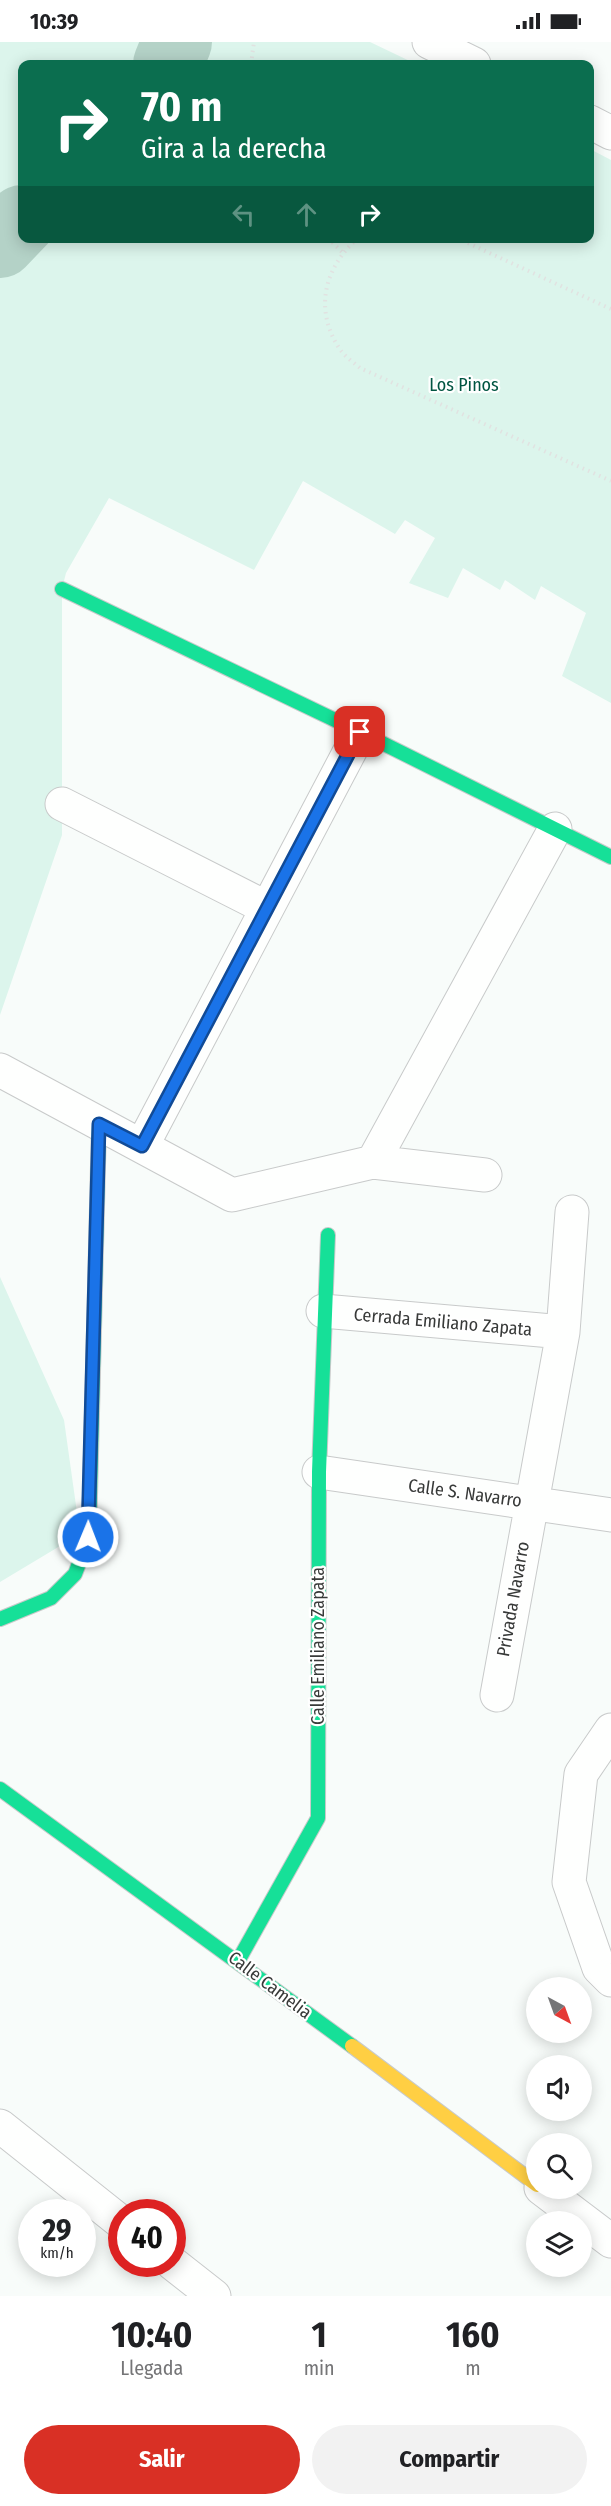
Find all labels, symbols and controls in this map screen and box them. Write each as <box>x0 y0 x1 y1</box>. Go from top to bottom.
text: 10:39 <box>30 8 78 35</box>
text: 70 m <box>141 82 222 132</box>
icon: right <box>42 84 120 162</box>
text: Gira a la derecha <box>141 133 326 165</box>
icon: left <box>227 198 260 231</box>
icon: ahead <box>290 198 323 231</box>
icon: right <box>353 198 386 231</box>
park label: Los Pinos <box>429 374 499 396</box>
pin <box>334 706 385 757</box>
icon: arrive <box>343 715 376 748</box>
street label: Cerrada Emiliano Zapata <box>353 1303 533 1341</box>
street label: Calle S. Navarro <box>407 1474 523 1512</box>
position arrow <box>56 1505 120 1569</box>
street label: Privada Navarro <box>492 1540 534 1658</box>
street label: Calle Emiliano Zapata <box>307 1567 329 1725</box>
street label: Calle Camelia <box>224 1946 316 2024</box>
north arrow <box>526 1977 592 2043</box>
map controls <box>526 1977 592 2277</box>
button: sound <box>526 2055 592 2121</box>
button: search <box>526 2133 592 2199</box>
speed limit sign: 40 <box>108 2199 186 2277</box>
button: layers <box>526 2211 592 2277</box>
text: 29 <box>42 2213 72 2249</box>
text: km/h <box>40 2244 74 2262</box>
text: 10:40 <box>111 2313 192 2357</box>
text: 1 <box>312 2313 327 2357</box>
text: 160 <box>446 2313 500 2357</box>
text: Llegada <box>120 2356 183 2380</box>
text: min <box>304 2356 335 2380</box>
text: m <box>465 2356 481 2380</box>
button: Salir <box>24 2425 300 2494</box>
button: Compartir <box>312 2425 587 2494</box>

